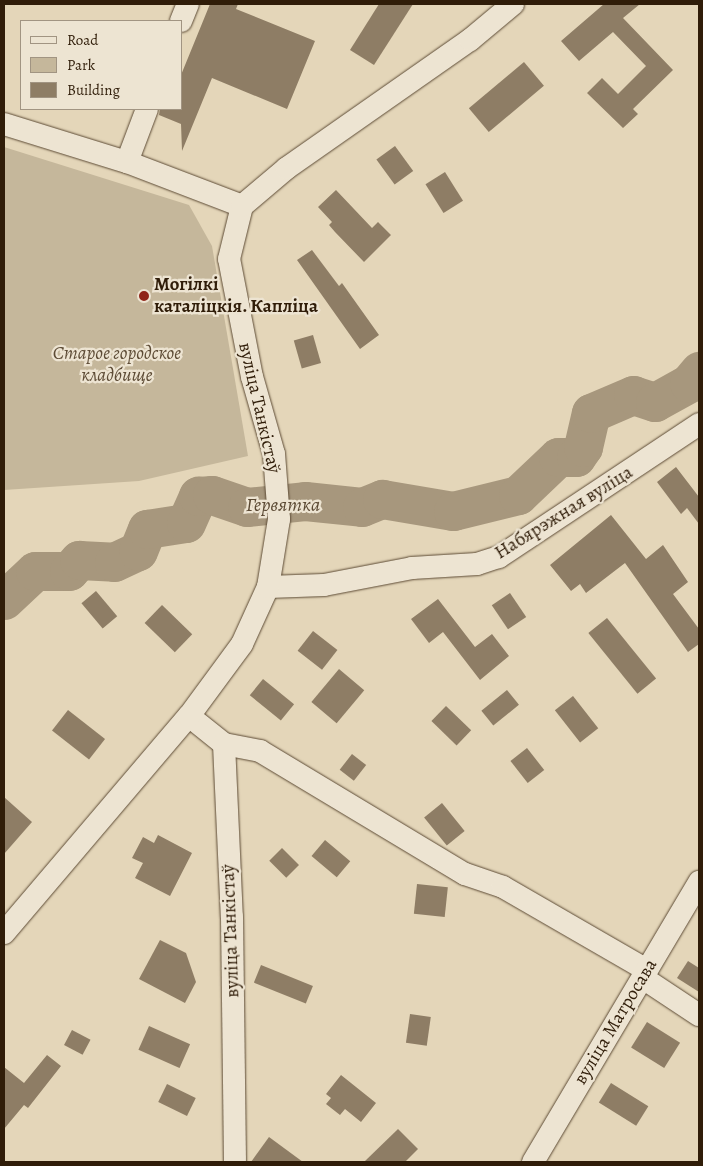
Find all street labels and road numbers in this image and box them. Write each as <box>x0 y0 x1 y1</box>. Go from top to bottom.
street label: вуліца Танкістаў <box>233 340 285 476</box>
street label: Набярэжная вуліца <box>491 461 637 565</box>
street label: вуліца Танкістаў <box>217 864 245 998</box>
street label: вуліца Матросава <box>569 955 663 1089</box>

